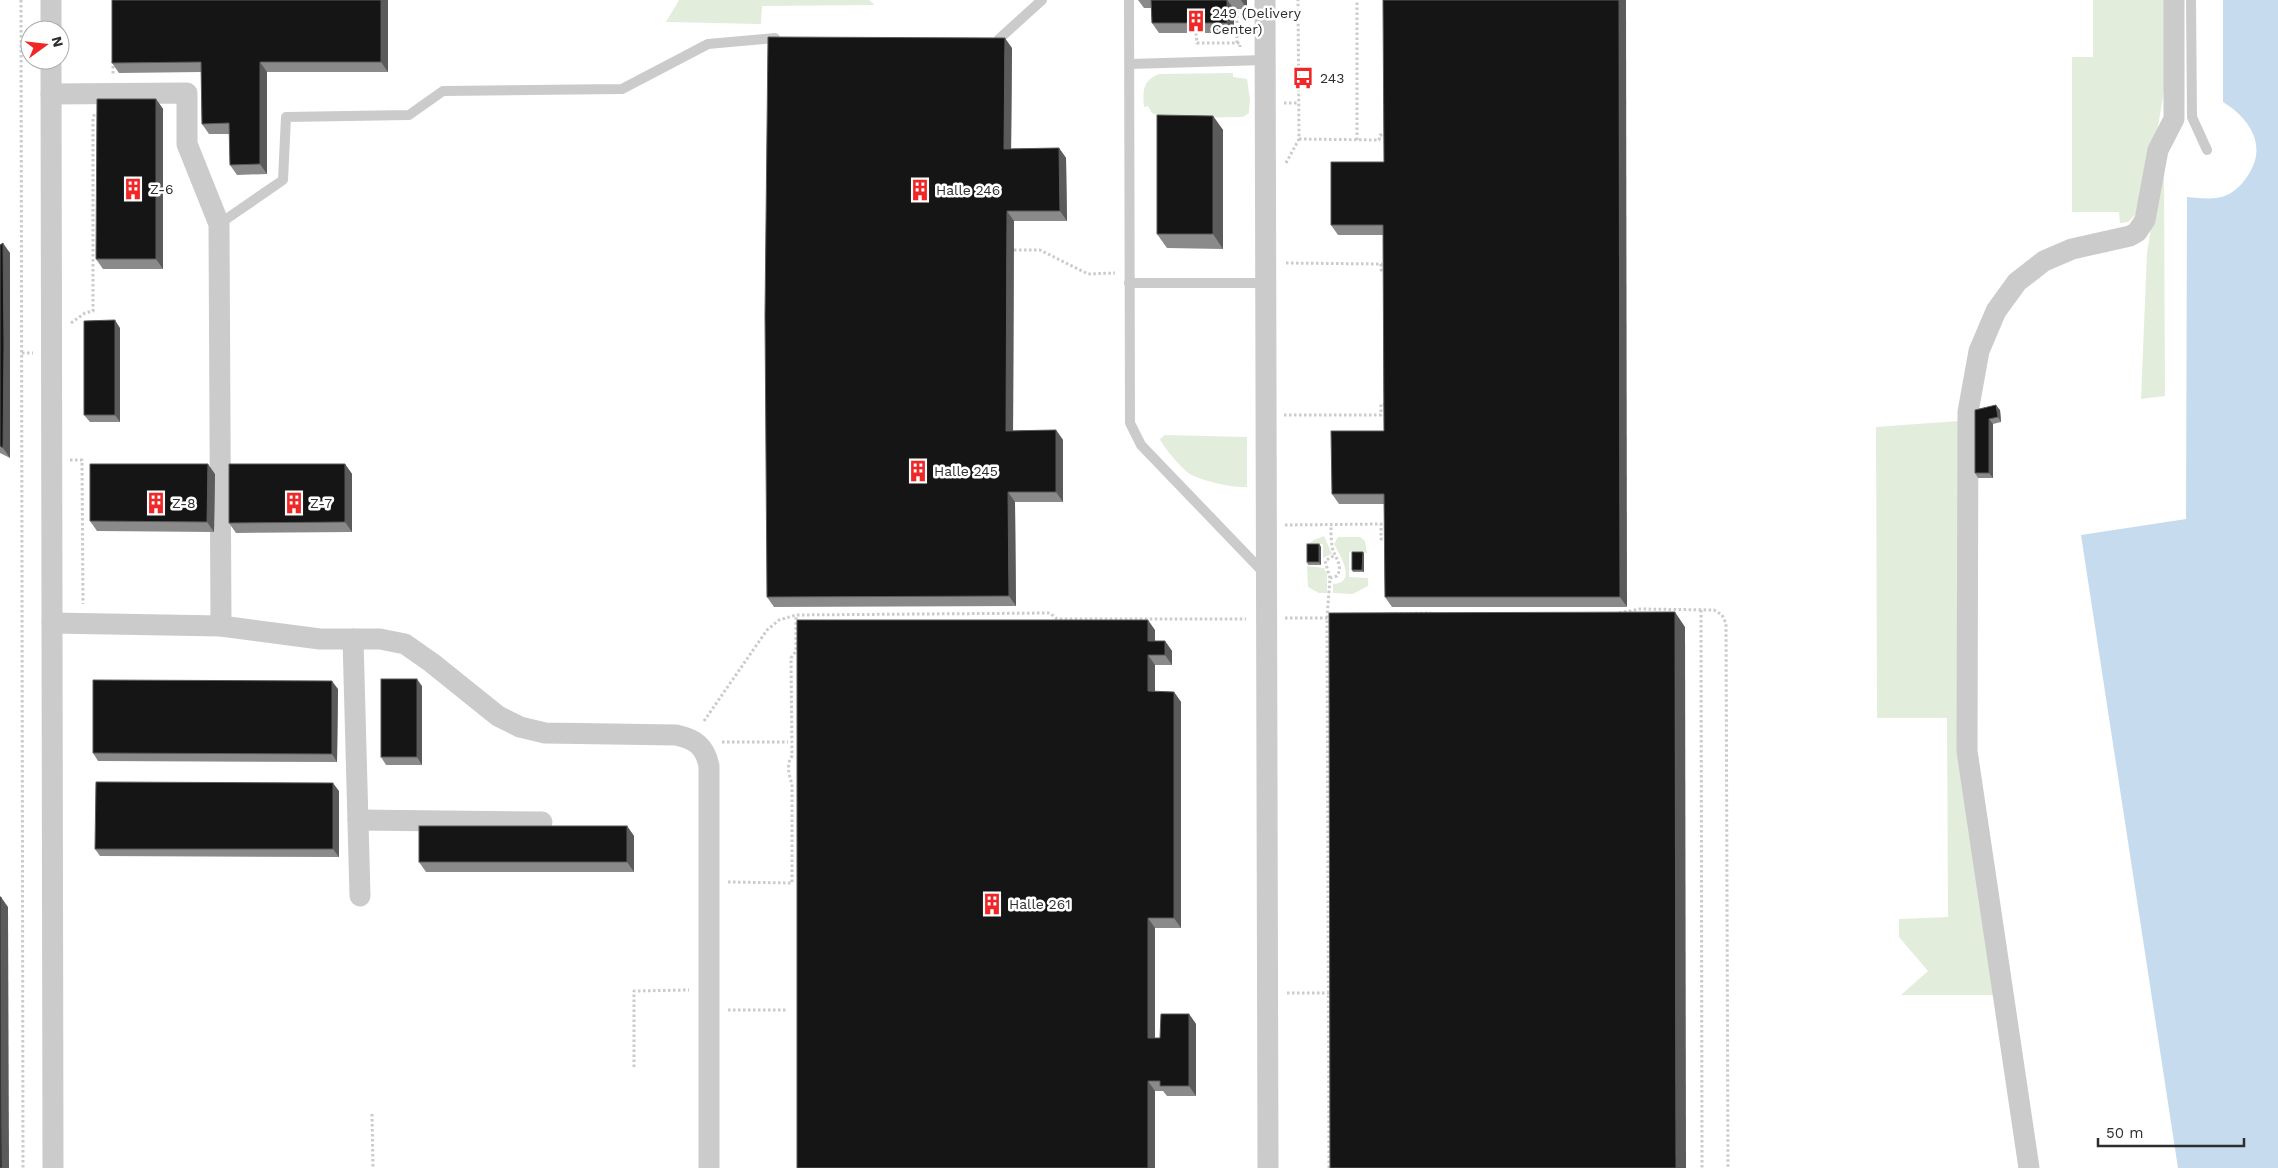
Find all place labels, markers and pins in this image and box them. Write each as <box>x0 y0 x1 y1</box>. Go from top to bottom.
place label: 249 (Delivery Center) <box>1212 5 1302 37</box>
building icon: 249 (Delivery Center) <box>1183 8 1209 34</box>
bus stop icon: 243 <box>1290 65 1316 91</box>
place label: 243 <box>1320 70 1344 86</box>
building icon: Z-6 <box>120 176 146 202</box>
building icon: Halle 246 <box>907 177 933 203</box>
place label: Z-6 <box>150 181 174 197</box>
place label: Halle 246 <box>936 182 1000 198</box>
building icon: Halle 245 <box>905 458 931 484</box>
place label: Halle 245 <box>934 463 998 479</box>
building icon: Z-8 <box>143 490 169 516</box>
building icon: Z-7 <box>281 490 307 516</box>
place label: Z-8 <box>172 495 196 511</box>
place label: Z-7 <box>310 495 332 511</box>
building icon: Halle 261 <box>979 891 1005 917</box>
place label: Halle 261 <box>1009 896 1071 912</box>

